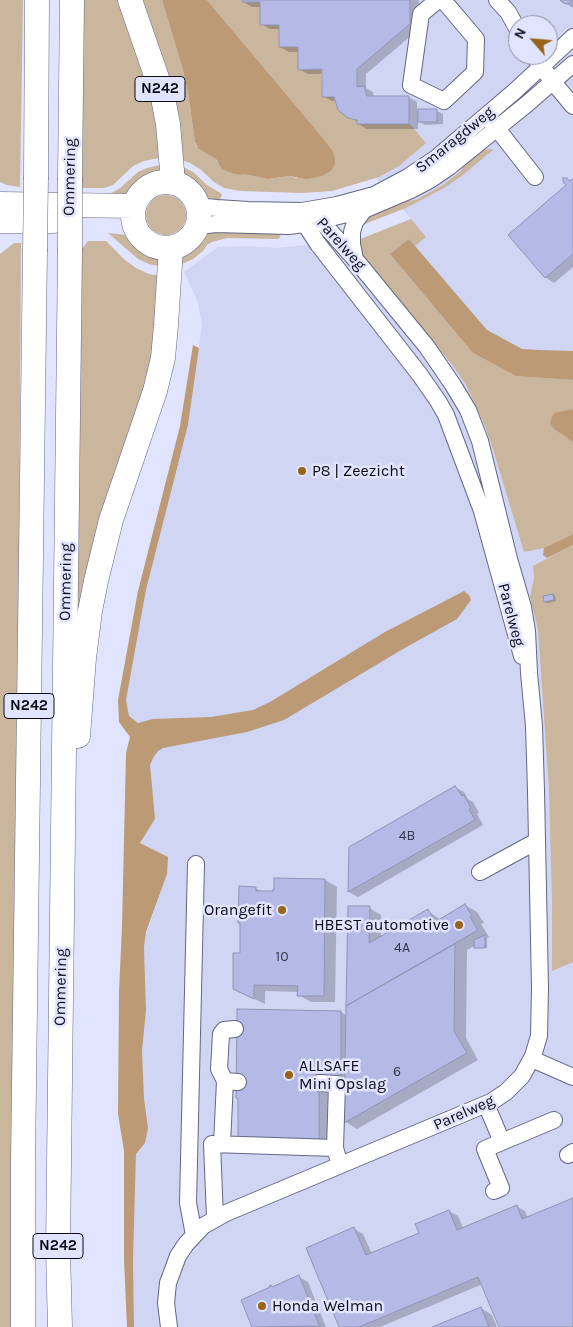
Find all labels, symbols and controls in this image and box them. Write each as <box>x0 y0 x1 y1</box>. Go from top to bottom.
north arrow <box>508 15 558 65</box>
text: N <box>510 25 530 42</box>
road number: N242 <box>135 76 185 102</box>
street label: Smaragdweg <box>412 103 498 177</box>
street label: Ommering <box>60 138 80 216</box>
street label: Parelweg <box>312 213 370 275</box>
place label: P8 | Zeezicht <box>312 461 405 481</box>
marker: P8 | Zeezicht <box>296 465 308 477</box>
street label: Ommering <box>56 543 76 621</box>
street label: Parelweg <box>493 581 529 649</box>
road number: N242 <box>4 694 54 718</box>
house number: 4B <box>399 828 415 844</box>
place label: Orangefit <box>204 900 272 920</box>
marker: Orangefit <box>276 904 288 916</box>
place label: HBEST automotive <box>314 915 449 935</box>
marker: HBEST automotive <box>453 919 465 931</box>
house number: 4A <box>394 940 410 956</box>
street label: Ommering <box>51 948 71 1026</box>
house number: 10 <box>276 949 288 965</box>
place label: ALLSAFE Mini Opslag <box>299 1056 386 1094</box>
house number: 6 <box>393 1064 401 1080</box>
marker: ALLSAFE Mini Opslag <box>283 1069 295 1081</box>
street label: Parelweg <box>430 1091 498 1135</box>
road number: N242 <box>33 1234 83 1258</box>
place label: Honda Welman <box>272 1296 383 1316</box>
marker: Honda Welman <box>256 1300 268 1312</box>

